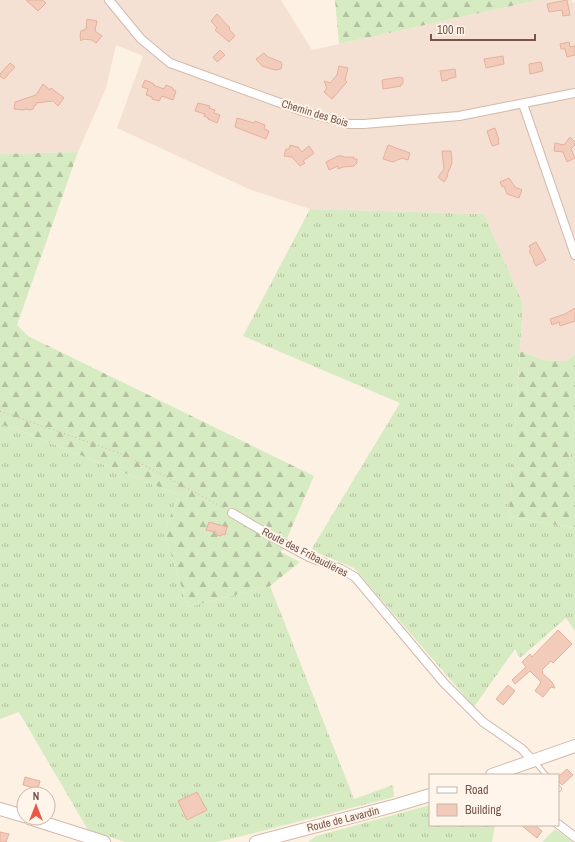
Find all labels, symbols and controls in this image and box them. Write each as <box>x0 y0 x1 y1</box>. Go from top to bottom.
scale bar <box>431 16 535 42</box>
text: 100 m <box>437 22 464 38</box>
street label: Chemin des Bois <box>280 96 351 130</box>
street label: Route des Fribaudières <box>260 524 351 580</box>
legend <box>429 774 559 826</box>
text: Road <box>465 782 489 798</box>
north arrow <box>16 786 56 826</box>
text: N <box>33 789 39 803</box>
text: Building <box>465 802 502 818</box>
street label: Route de Lavardin <box>305 803 381 835</box>

